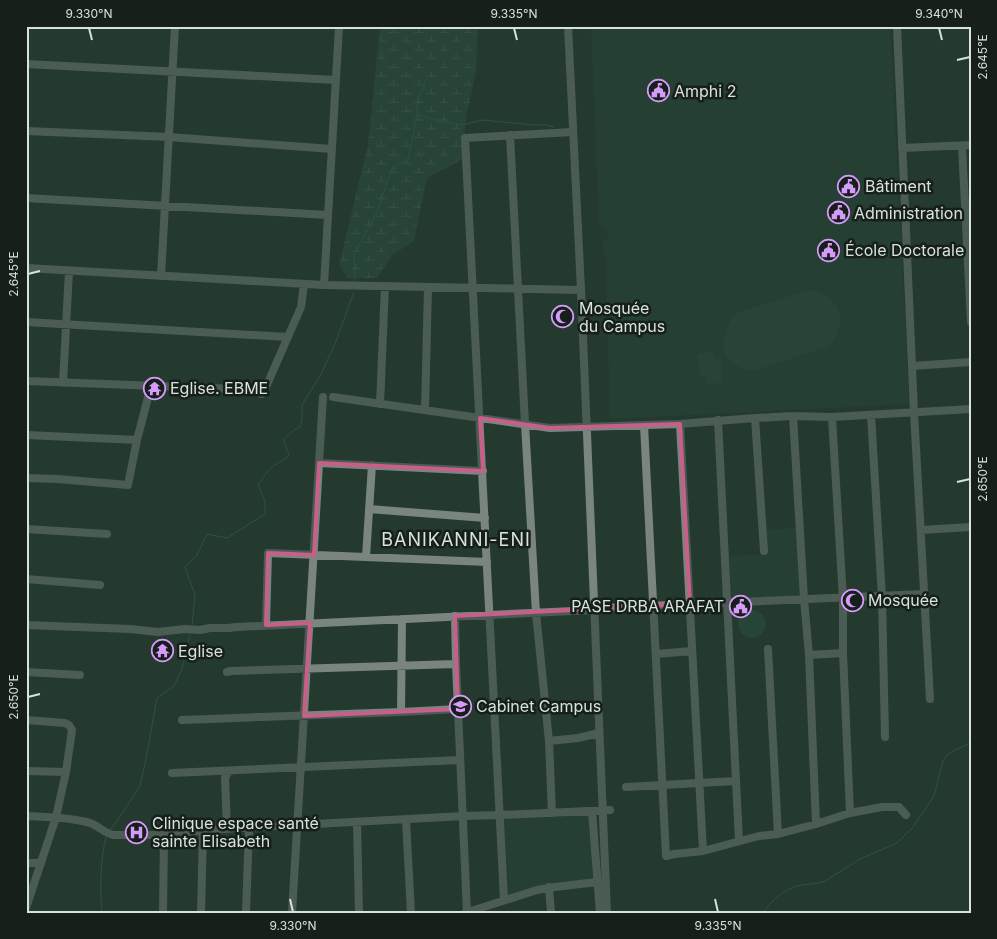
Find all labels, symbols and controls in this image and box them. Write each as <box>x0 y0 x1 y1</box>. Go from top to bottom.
text: 9.330°N <box>65 6 113 21</box>
text: 9.335°N <box>491 6 537 21</box>
text: 9.340°N <box>915 6 963 21</box>
text: 2.645°E <box>975 34 990 80</box>
public building icon: Amphi 2 <box>646 79 670 103</box>
place label: Amphi 2 <box>674 81 736 101</box>
public building icon: Bâtiment <box>837 174 861 198</box>
place label: Bâtiment <box>865 176 932 196</box>
public building icon: Administration <box>826 201 850 225</box>
place label: Administration <box>854 203 963 223</box>
public building icon: École Doctorale <box>817 238 841 262</box>
place label: École Doctorale <box>845 240 964 260</box>
text: 2.645°E <box>6 251 21 297</box>
place label: Mosquée du Campus <box>579 298 665 336</box>
mosque icon: Mosquée du Campus <box>551 305 575 329</box>
temple icon: Eglise. EBME <box>142 376 166 400</box>
place label: Eglise. EBME <box>170 378 268 398</box>
text: 2.650°E <box>975 456 990 502</box>
district label: BANIKANNI-ENI <box>381 529 531 550</box>
mosque icon: Mosquée <box>840 588 864 612</box>
place label: Mosquée <box>868 590 938 610</box>
public building icon: PASE DRBA ARAFAT <box>728 594 752 618</box>
place label: PASE DRBA ARAFAT <box>571 596 724 616</box>
temple icon: Eglise <box>150 639 174 663</box>
place label: Eglise <box>178 641 223 661</box>
text: 2.650°E <box>6 674 21 720</box>
school or university icon: Cabinet Campus <box>448 694 472 718</box>
place label: Cabinet Campus <box>476 696 601 716</box>
place label: Clinique espace santé sainte Elisabeth <box>152 813 319 851</box>
hospital icon: Clinique espace santé sainte Elisabeth <box>124 820 148 844</box>
text: 9.330°N <box>269 918 317 933</box>
text: 9.335°N <box>695 918 741 933</box>

